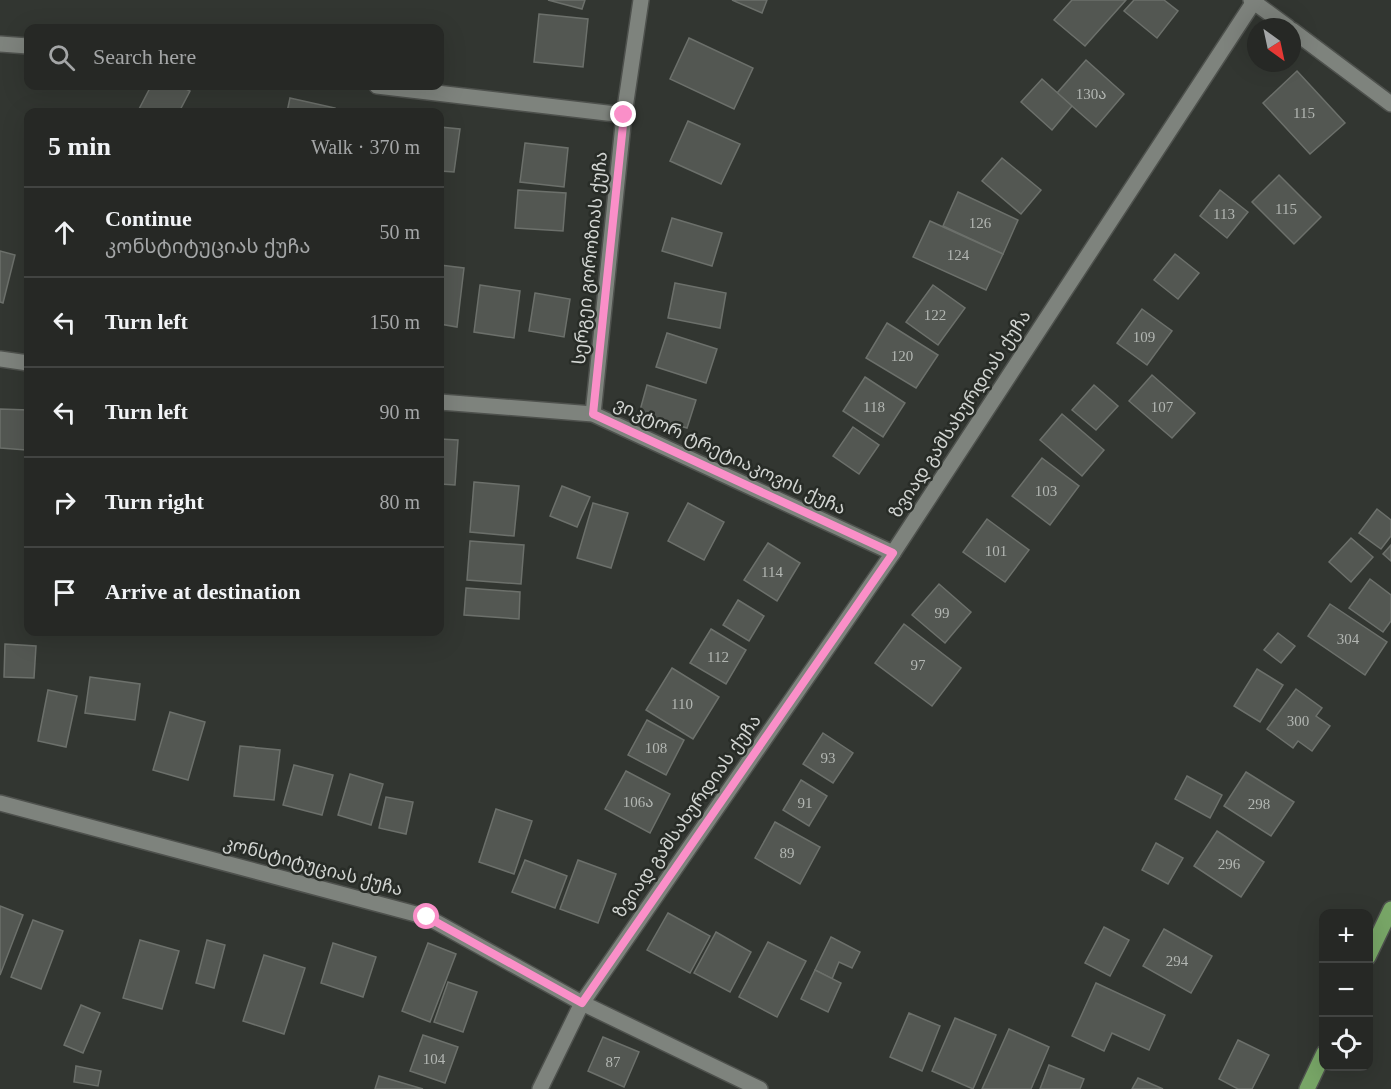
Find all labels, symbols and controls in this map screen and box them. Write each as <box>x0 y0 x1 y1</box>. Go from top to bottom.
north arrow <box>1247 18 1301 72</box>
search box <box>24 24 444 90</box>
icon: search <box>45 41 78 74</box>
text: Search here <box>93 44 196 69</box>
house number: 130ა <box>1076 86 1106 102</box>
route end <box>610 101 636 127</box>
house number: 115 <box>1293 105 1315 121</box>
text: 5 min <box>48 132 111 161</box>
text: Walk · 370 m <box>311 136 420 158</box>
street label: სერგეი გოროზიას ქუჩა <box>569 151 612 366</box>
house number: 115 <box>1275 201 1297 217</box>
text: Continue <box>105 206 192 231</box>
house number: 113 <box>1213 206 1235 222</box>
house number: 126 <box>969 215 992 231</box>
icon: ahead <box>48 216 81 249</box>
text: 50 m <box>379 221 420 243</box>
text: კონსტიტუციას ქუჩა <box>105 235 310 257</box>
house number: 124 <box>947 247 970 263</box>
icon: left <box>48 306 81 339</box>
street label: ზვიად გამსახურდიას ქუჩა <box>885 307 1035 522</box>
house number: 122 <box>924 307 946 323</box>
text: Turn left <box>105 309 188 334</box>
text: 150 m <box>369 311 420 333</box>
house number: 109 <box>1133 329 1155 345</box>
house number: 120 <box>891 348 913 364</box>
street label: ვიკტორ ტრეტიაკოვის ქუჩა <box>611 393 849 519</box>
icon: left <box>48 396 81 429</box>
text: Turn left <box>105 399 188 424</box>
house number: 118 <box>863 399 885 415</box>
house number: 107 <box>1151 399 1174 415</box>
text: 90 m <box>379 401 420 423</box>
house number: 103 <box>1035 483 1057 499</box>
icon: right <box>48 486 81 519</box>
text: Turn right <box>105 489 204 514</box>
text: 80 m <box>379 491 420 513</box>
house number: 101 <box>985 543 1007 559</box>
house number: 114 <box>761 564 783 580</box>
icon: arrive <box>48 576 81 609</box>
text: Arrive at destination <box>105 579 301 604</box>
house number: 99 <box>935 605 950 621</box>
house number: 304 <box>1337 631 1360 647</box>
house number: 112 <box>707 649 729 665</box>
house number: 97 <box>911 657 926 673</box>
house number: 110 <box>671 696 693 712</box>
street label: ზვიად გამსახურდიას ქუჩა <box>609 711 766 922</box>
house number: 300 <box>1287 713 1309 729</box>
house number: 108 <box>645 740 667 756</box>
house number: 93 <box>821 750 836 766</box>
house number: 106ა <box>623 794 653 810</box>
house number: 91 <box>798 795 813 811</box>
house number: 298 <box>1248 796 1270 812</box>
street label: კონსტიტუციას ქუჩა <box>221 832 405 901</box>
house number: 89 <box>780 845 795 861</box>
house number: 296 <box>1218 856 1241 872</box>
route start <box>413 903 439 929</box>
map controls <box>1319 909 1373 1071</box>
button: + <box>1319 909 1373 963</box>
house number: 294 <box>1166 953 1189 969</box>
button: − <box>1319 963 1373 1017</box>
button: locate <box>1319 1017 1373 1071</box>
house number: 104 <box>423 1051 446 1067</box>
house number: 87 <box>606 1054 621 1070</box>

